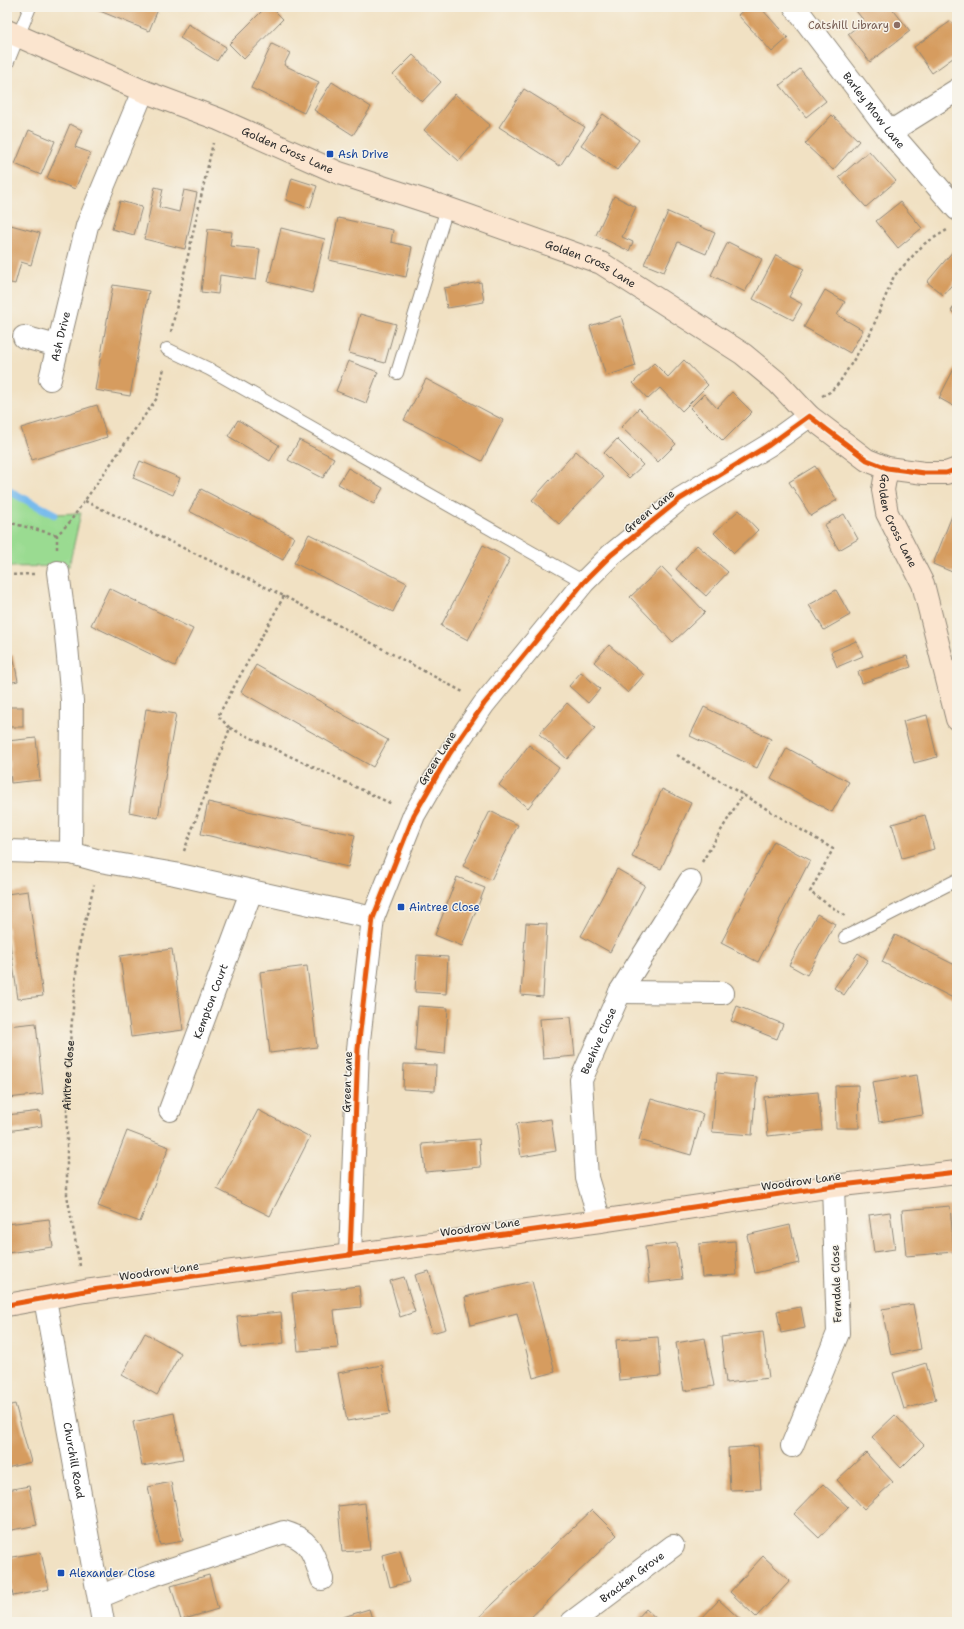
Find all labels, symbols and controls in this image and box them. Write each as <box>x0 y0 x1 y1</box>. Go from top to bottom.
place label: Catshill Library <box>808 18 889 33</box>
marker: Catshill Library <box>892 20 902 30</box>
street label: Barley Mow Lane <box>839 69 908 152</box>
street label: Golden Cross Lane <box>239 123 336 178</box>
place label: Ash Drive <box>338 147 389 162</box>
marker: Ash Drive <box>325 149 335 159</box>
street label: Golden Cross Lane <box>543 237 639 292</box>
street label: Ash Drive <box>48 310 74 363</box>
street label: Golden Cross Lane <box>875 473 920 570</box>
street label: Green Lane <box>621 486 678 537</box>
street label: Green Lane <box>415 728 460 788</box>
place label: Aintree Close <box>409 900 480 915</box>
marker: Aintree Close <box>396 902 406 912</box>
street label: Kempton Court <box>190 962 232 1041</box>
street label: Beehive Close <box>577 1005 620 1077</box>
street label: Aintree Close <box>60 1039 78 1111</box>
street label: Green Lane <box>339 1051 356 1113</box>
street label: Woodrow Lane <box>760 1168 842 1195</box>
street label: Woodrow Lane <box>439 1214 521 1241</box>
street label: Ferndale Close <box>828 1245 845 1323</box>
street label: Woodrow Lane <box>118 1258 200 1285</box>
street label: Churchill Road <box>59 1421 88 1500</box>
street label: Bracken Grove <box>597 1548 668 1606</box>
place label: Alexander Close <box>69 1566 155 1581</box>
marker: Alexander Close <box>56 1568 66 1578</box>

